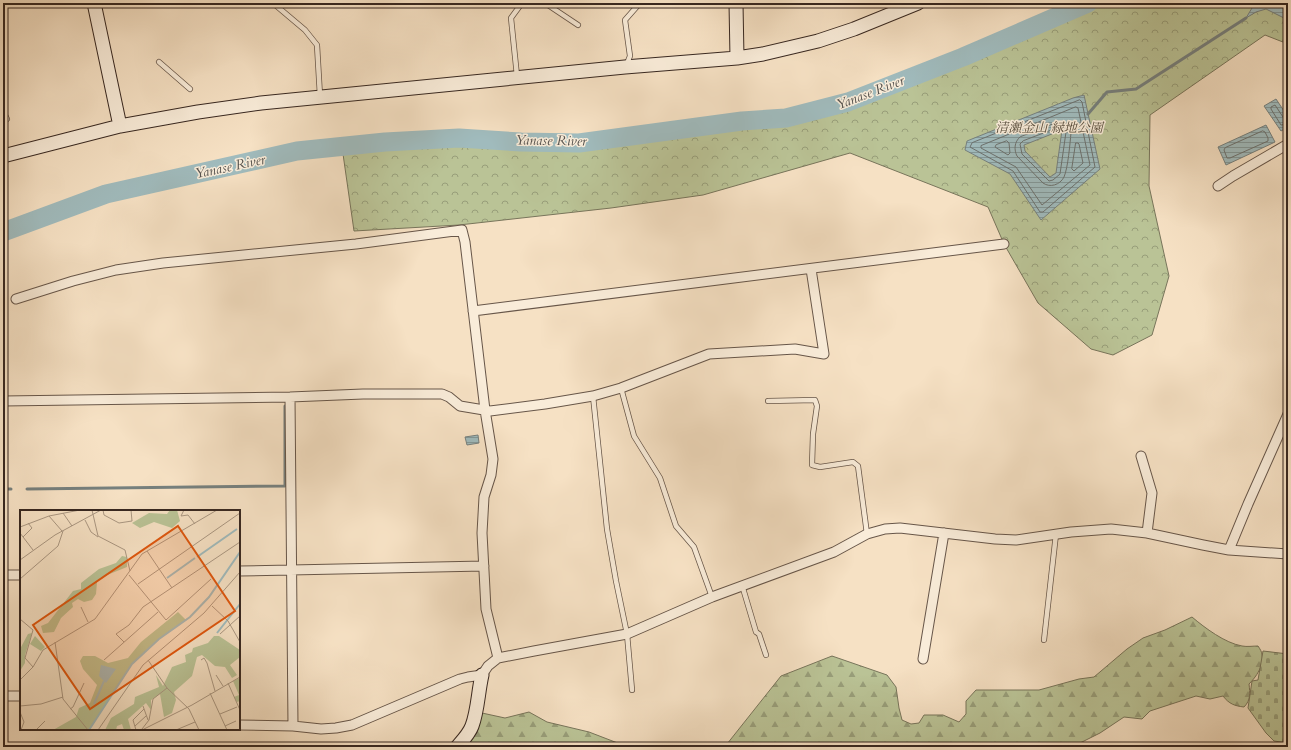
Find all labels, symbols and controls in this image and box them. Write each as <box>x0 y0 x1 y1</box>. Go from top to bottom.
water label: Yanase River <box>833 71 907 114</box>
park label: 清瀬金山 緑地公園 <box>995 119 1105 137</box>
water label: Yanase River <box>515 130 587 151</box>
water label: Yanase River <box>193 150 267 183</box>
inset map <box>20 510 240 730</box>

